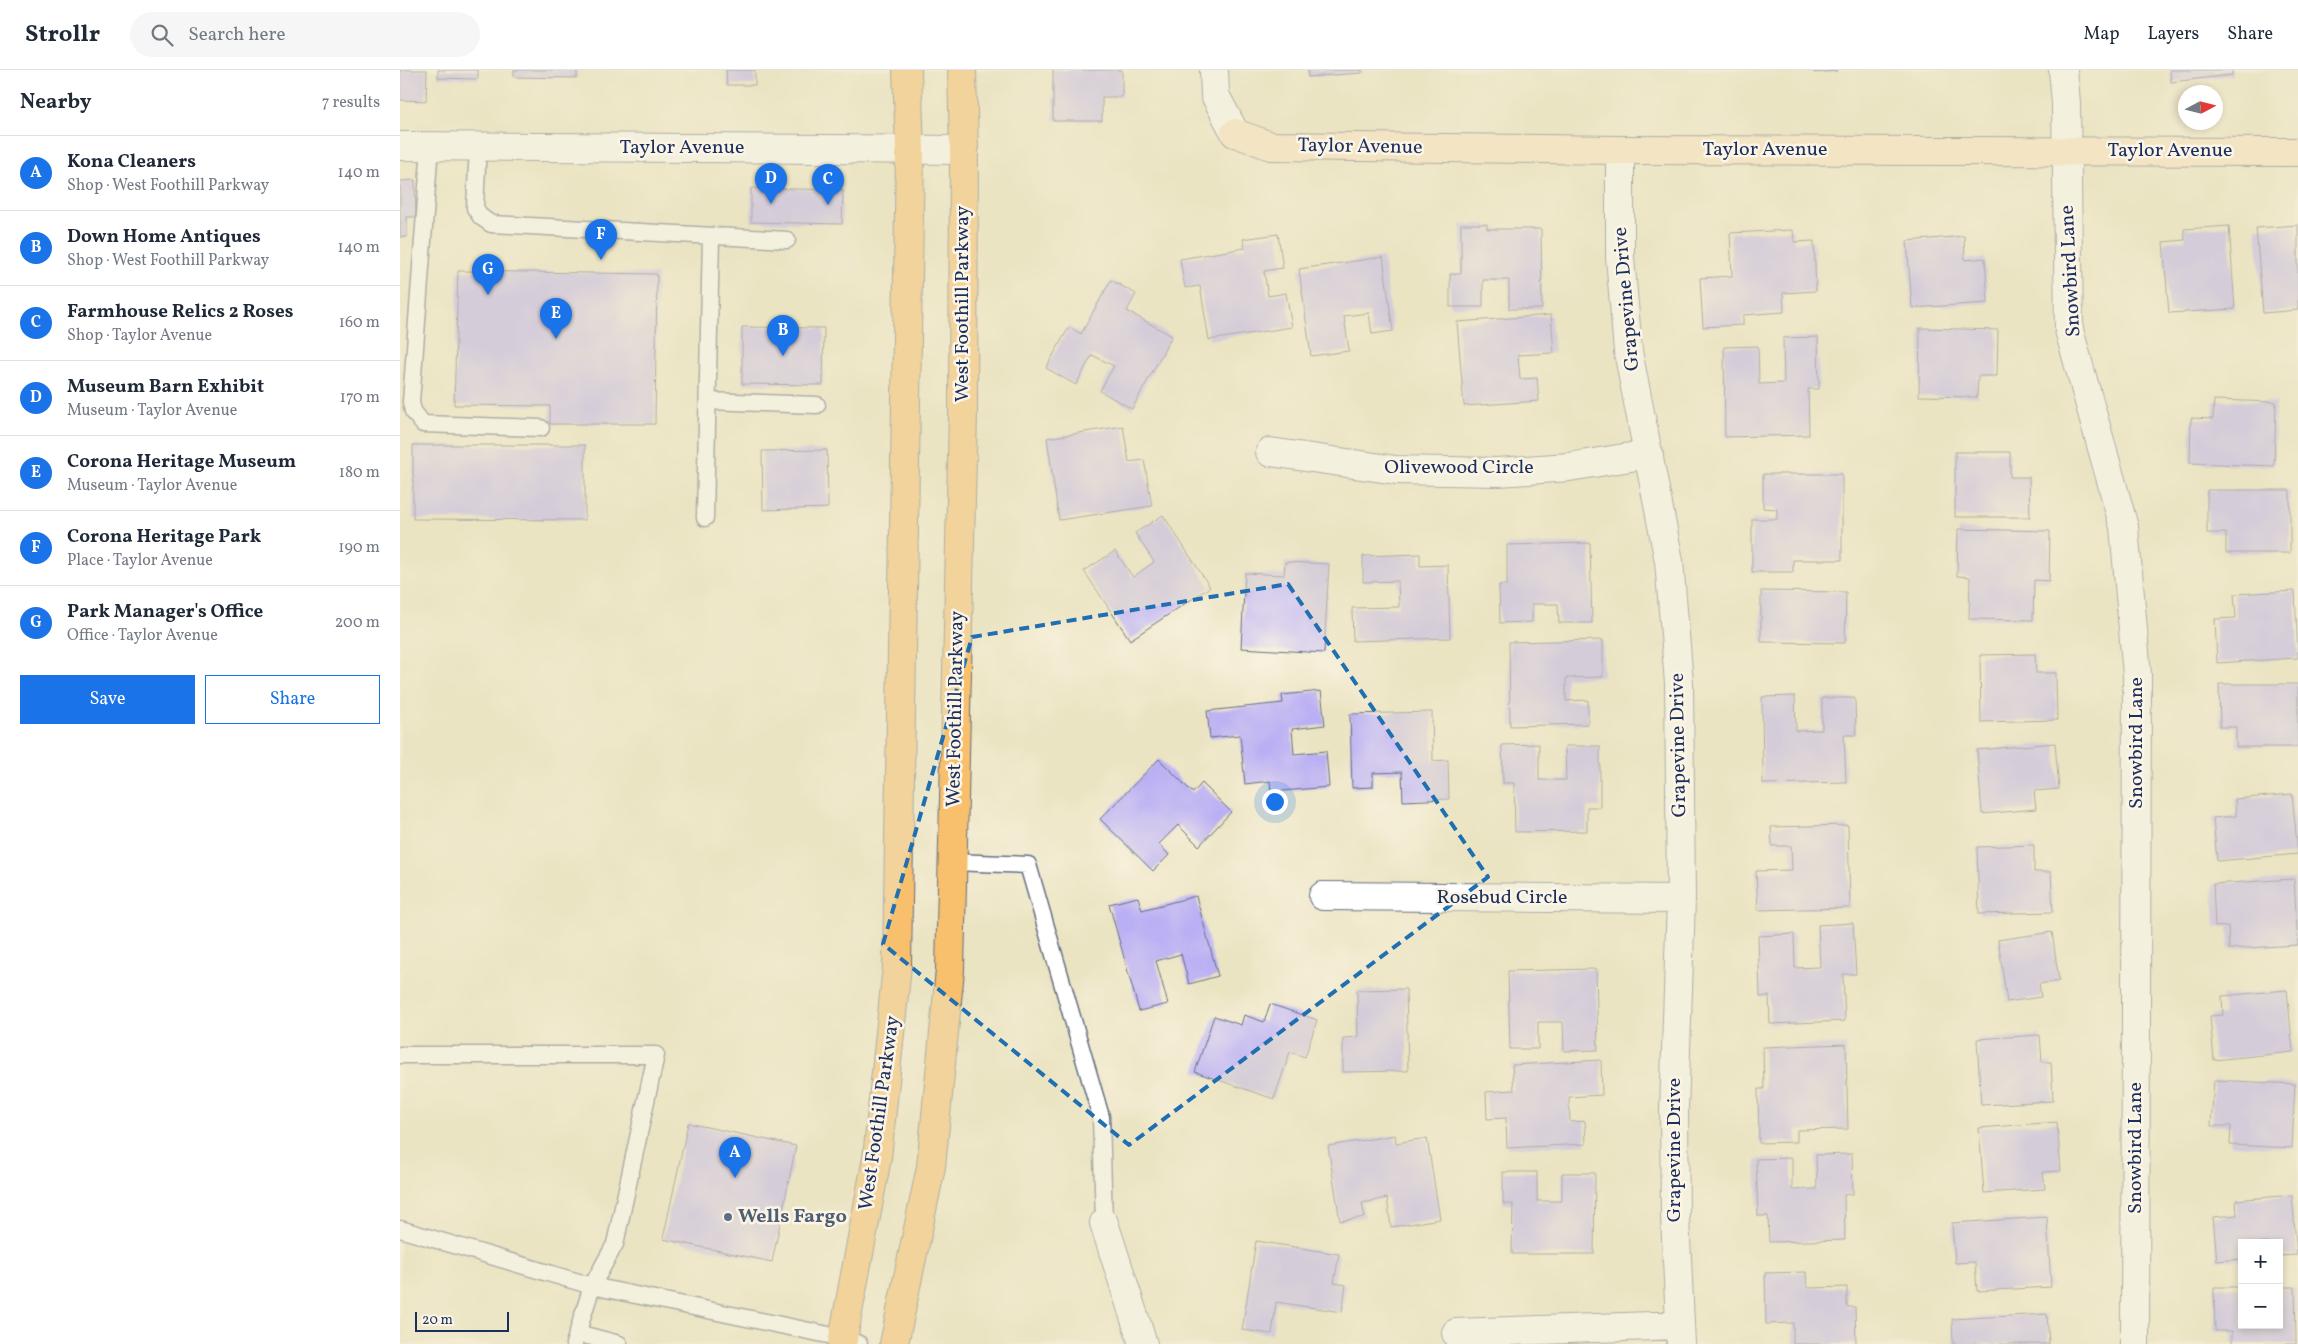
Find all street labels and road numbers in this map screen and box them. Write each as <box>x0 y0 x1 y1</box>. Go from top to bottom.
street label: Taylor Avenue <box>1297 132 1423 162</box>
street label: Taylor Avenue <box>619 134 745 162</box>
street label: Taylor Avenue <box>1702 136 1828 164</box>
street label: Taylor Avenue <box>2107 137 2233 165</box>
street label: Snowbird Lane <box>2054 204 2088 338</box>
street label: West Foothill Parkway <box>949 206 977 402</box>
street label: Grapevine Drive <box>1607 226 1647 372</box>
street label: Olivewood Circle <box>1384 454 1534 482</box>
street label: West Foothill Parkway <box>940 610 972 807</box>
street label: Grapevine Drive <box>1664 672 1694 818</box>
street label: Snowbird Lane <box>2123 677 2151 809</box>
street label: Rosebud Circle <box>1437 884 1567 912</box>
street label: West Foothill Parkway <box>852 1014 908 1212</box>
street label: Grapevine Drive <box>1661 1078 1689 1222</box>
street label: Snowbird Lane <box>2122 1082 2150 1214</box>

